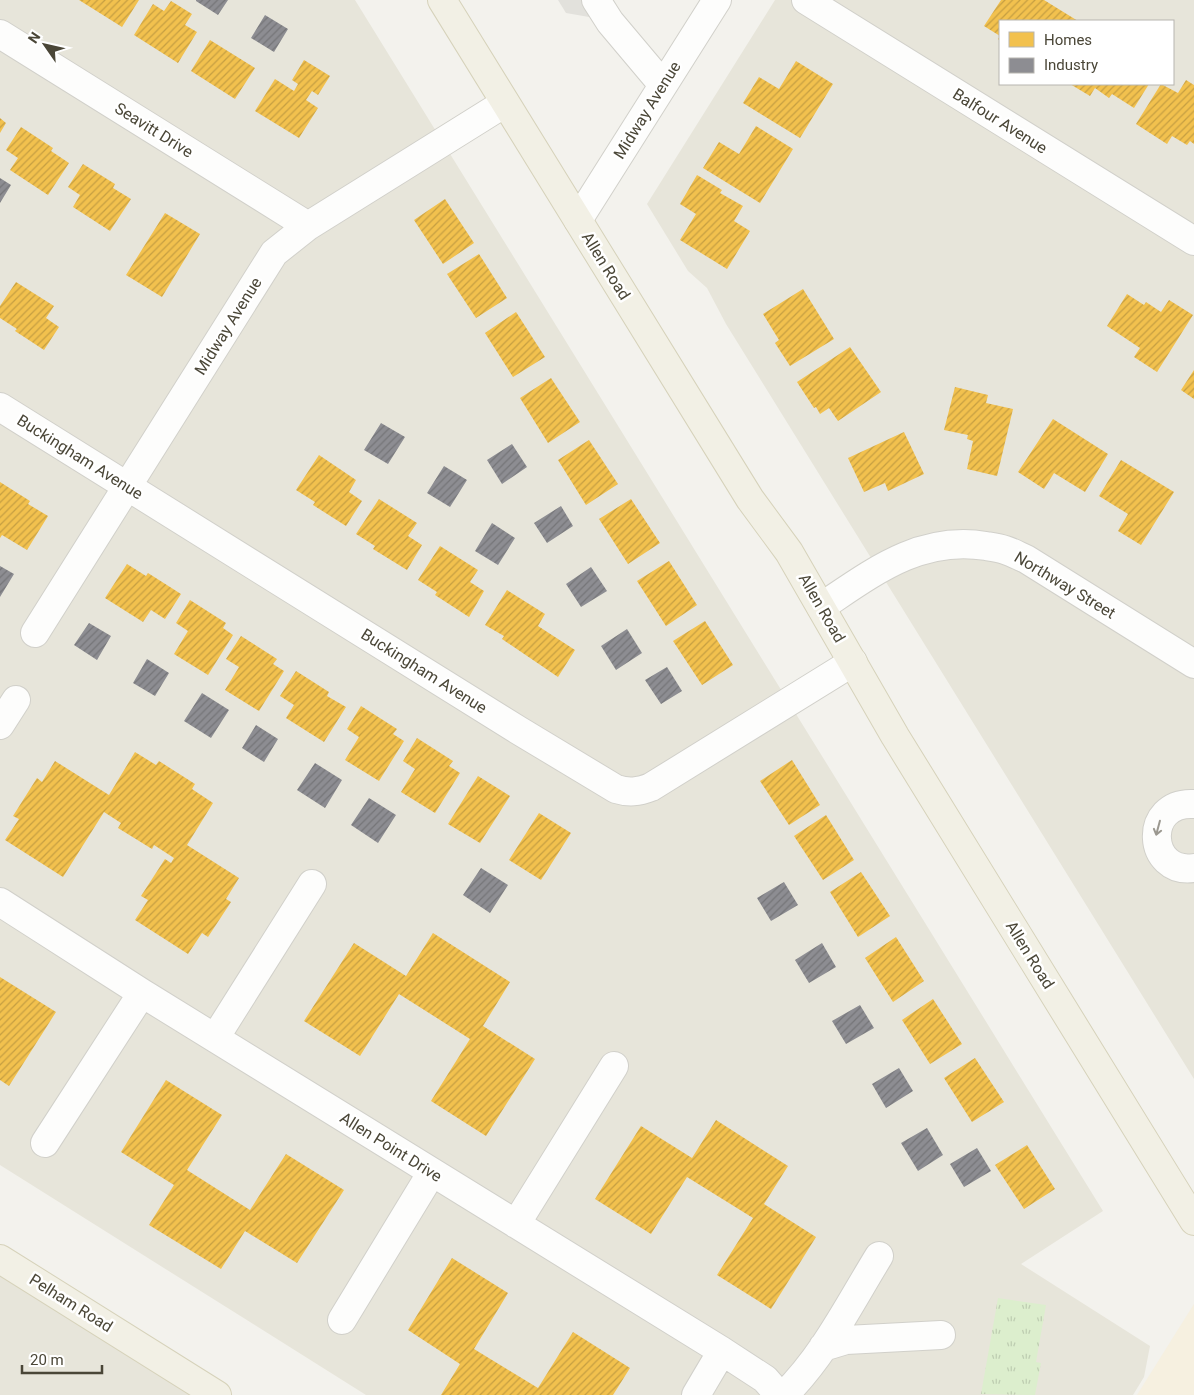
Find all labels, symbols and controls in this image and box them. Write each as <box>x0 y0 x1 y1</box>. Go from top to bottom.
north arrow <box>20 20 70 70</box>
legend <box>999 20 1174 85</box>
text: N <box>25 29 44 46</box>
text: Homes <box>1044 31 1092 49</box>
text: Industry <box>1044 56 1098 74</box>
street label: Midway Avenue <box>609 58 685 162</box>
street label: Balfour Avenue <box>949 84 1051 158</box>
street label: Seavitt Drive <box>111 98 197 162</box>
street label: Allen Road <box>578 229 634 303</box>
street label: Midway Avenue <box>190 274 266 378</box>
street label: Buckingham Avenue <box>14 411 146 503</box>
street label: Northway Street <box>1011 547 1119 623</box>
street label: Allen Road <box>795 570 849 646</box>
street label: Buckingham Avenue <box>358 625 490 717</box>
one-way arrow <box>1153 820 1162 836</box>
street label: Allen Road <box>1002 918 1058 992</box>
street label: Allen Point Drive <box>337 1108 445 1186</box>
street label: Pelham Road <box>26 1270 116 1336</box>
scale bar <box>22 1342 102 1374</box>
text: 20 m <box>30 1351 64 1369</box>

